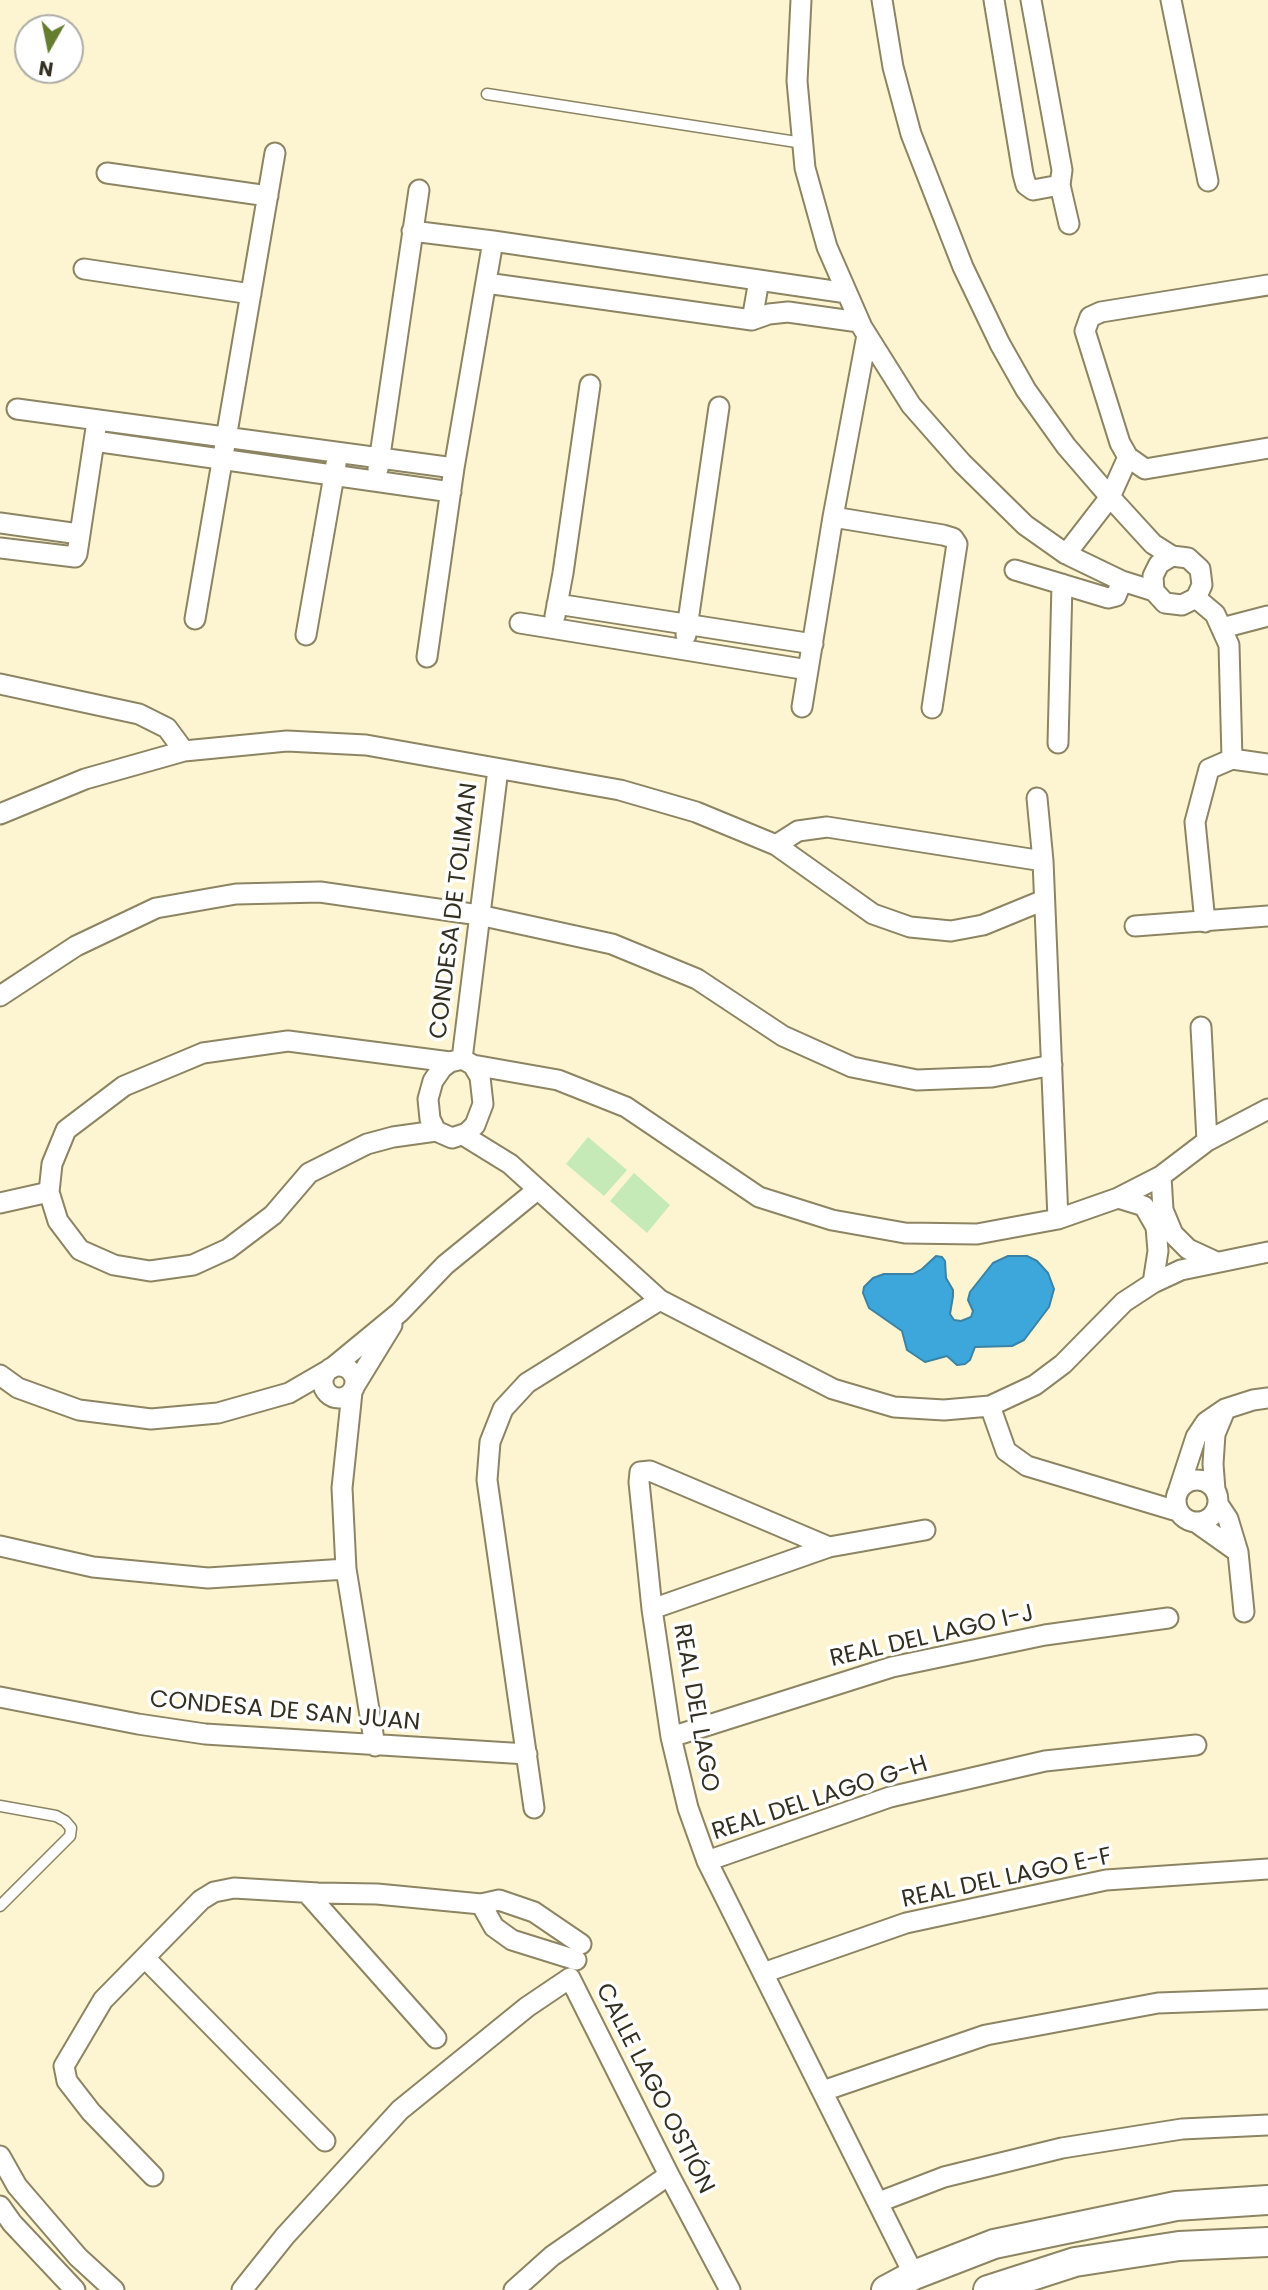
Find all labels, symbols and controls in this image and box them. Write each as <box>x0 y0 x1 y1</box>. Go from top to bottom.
north arrow <box>14 14 84 84</box>
text: N <box>37 54 55 83</box>
street label: CONDESA DE TOLIMAN <box>425 781 485 1041</box>
street label: REAL DEL LAGO I-J <box>827 1600 1037 1674</box>
street label: REAL DEL LAGO <box>666 1622 724 1794</box>
street label: CONDESA DE SAN JUAN <box>149 1686 421 1738</box>
street label: REAL DEL LAGO G-H <box>709 1751 931 1847</box>
street label: REAL DEL LAGO E-F <box>899 1843 1115 1915</box>
street label: CALLE LAGO OSTIÓN <box>588 1979 720 2199</box>

